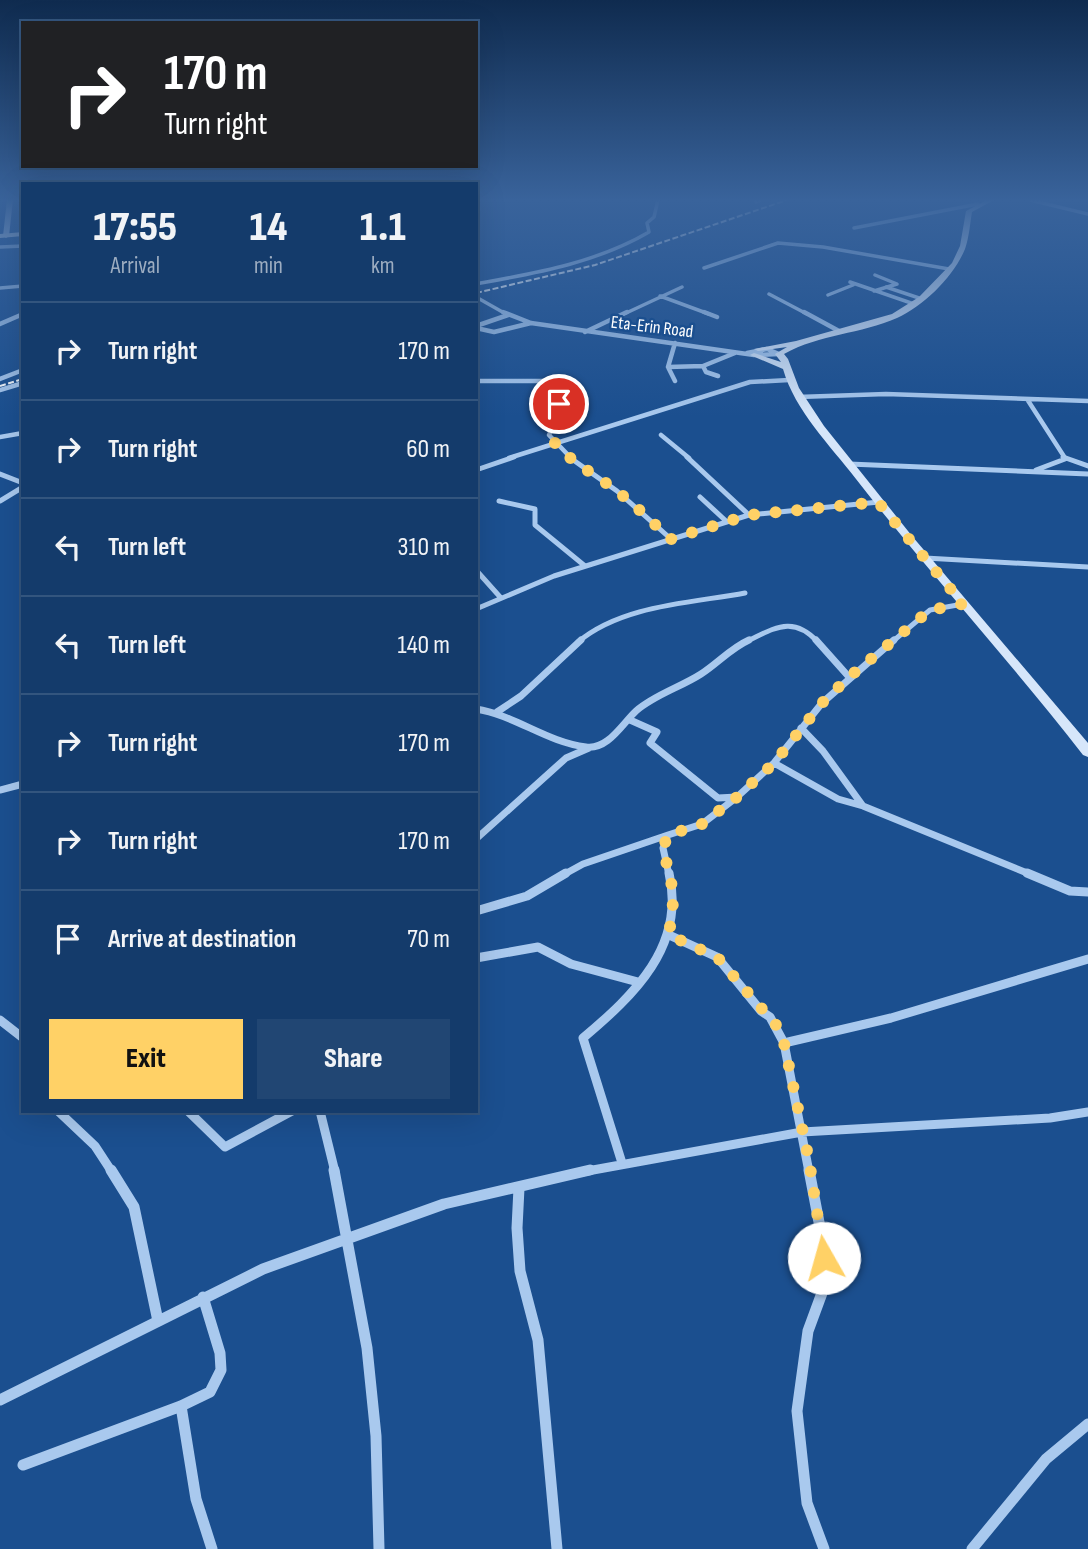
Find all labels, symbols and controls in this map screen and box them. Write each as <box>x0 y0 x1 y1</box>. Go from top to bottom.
text: 170 m <box>164 45 268 104</box>
icon: right <box>49 49 140 140</box>
text: Turn right <box>164 105 268 144</box>
text: 17:55 <box>93 202 177 253</box>
text: 14 <box>249 202 288 253</box>
text: 1.1 <box>360 202 406 253</box>
text: Arrival <box>110 252 160 280</box>
text: min <box>254 252 283 280</box>
text: km <box>371 252 395 280</box>
street label: Eta-Erin Road <box>610 312 694 342</box>
icon: right <box>49 332 87 370</box>
text: Turn right <box>108 336 197 367</box>
text: 170 m <box>398 336 450 367</box>
pin <box>529 374 589 434</box>
icon: arrive <box>540 385 578 423</box>
icon: right <box>49 430 87 468</box>
text: Turn right <box>108 434 197 465</box>
text: 60 m <box>406 434 450 465</box>
icon: left <box>49 528 87 566</box>
text: Turn left <box>108 532 186 563</box>
text: 310 m <box>398 532 450 563</box>
icon: left <box>49 626 87 664</box>
text: Turn left <box>108 630 186 661</box>
text: 140 m <box>398 630 450 661</box>
icon: right <box>49 724 87 762</box>
text: Turn right <box>108 728 197 759</box>
text: 170 m <box>398 728 450 759</box>
icon: right <box>49 822 87 860</box>
text: Turn right <box>108 826 197 857</box>
text: 170 m <box>398 826 450 857</box>
icon: arrive <box>49 920 87 958</box>
text: Arrive at destination <box>108 924 296 955</box>
text: 70 m <box>407 924 450 955</box>
button: Exit <box>49 1019 243 1099</box>
button: Share <box>257 1019 450 1099</box>
position arrow <box>787 1221 861 1295</box>

